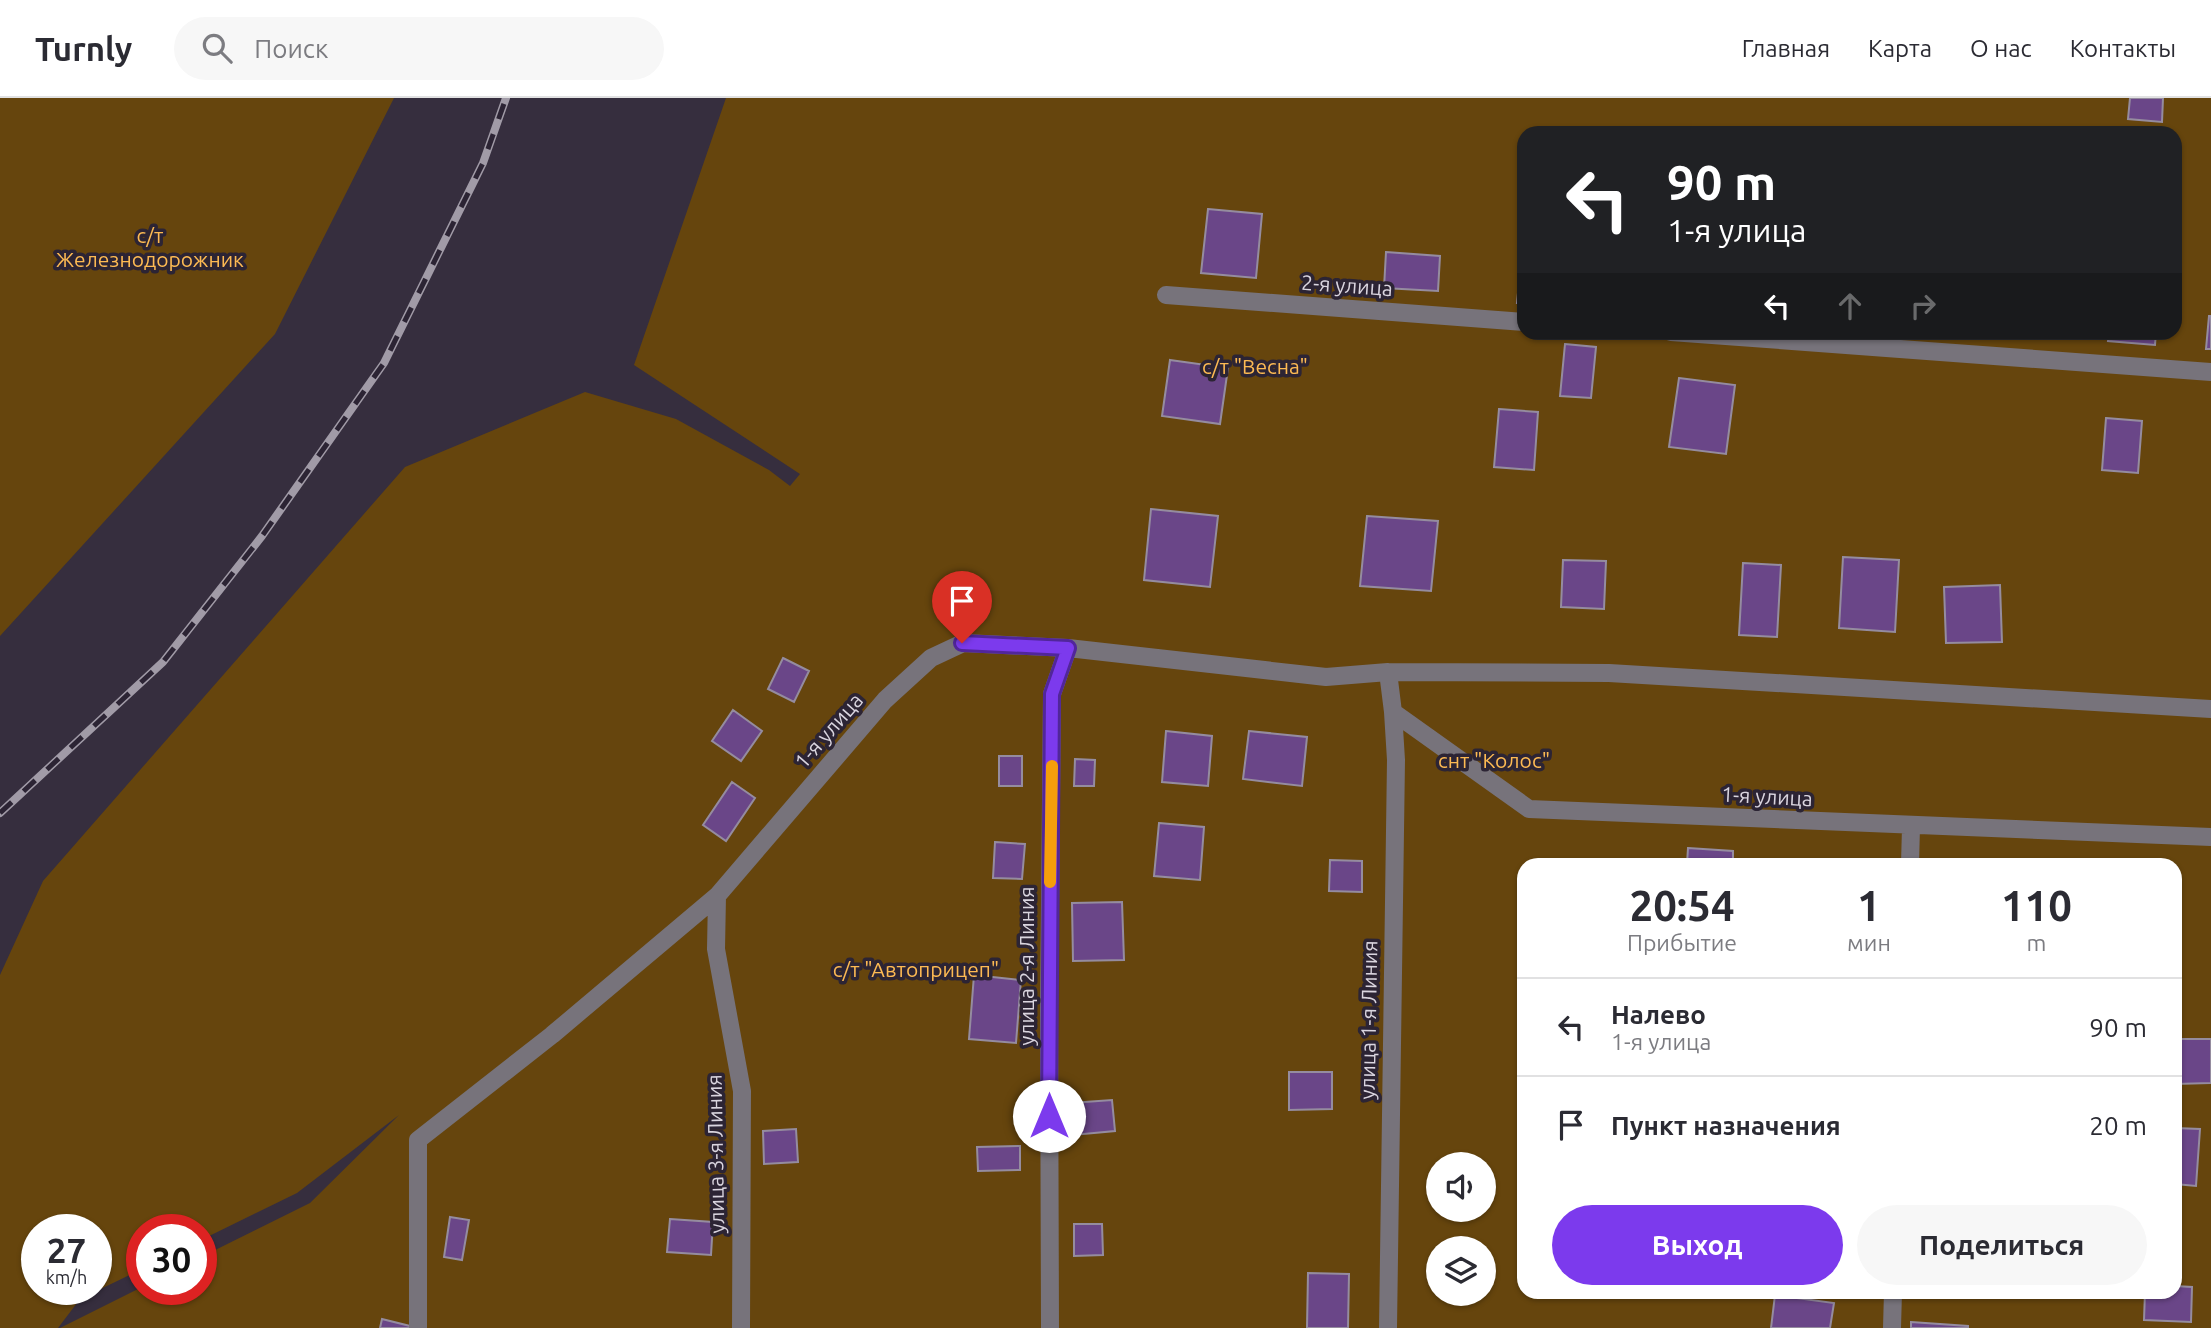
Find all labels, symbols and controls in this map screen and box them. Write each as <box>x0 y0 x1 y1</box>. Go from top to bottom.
search box <box>174 17 664 80</box>
icon: search <box>198 29 236 67</box>
text: Turnly <box>35 30 132 67</box>
text: Поиск <box>254 34 328 63</box>
text: Главная <box>1742 35 1830 62</box>
text: Карта <box>1868 35 1932 62</box>
text: О нас <box>1970 35 2032 62</box>
text: Контакты <box>2070 35 2176 62</box>
icon: left <box>1552 154 1643 245</box>
text: 90 m <box>1667 154 1776 209</box>
text: 1-я улица <box>1667 212 1806 248</box>
park label: с/т Железнодорожник <box>56 223 244 271</box>
street label: 2-я улица <box>1301 270 1394 300</box>
icon: left <box>1758 287 1796 325</box>
icon: ahead <box>1831 287 1869 325</box>
icon: right <box>1904 287 1942 325</box>
park label: с/т "Весна" <box>1202 354 1308 378</box>
pin <box>932 571 992 643</box>
icon: arrive <box>943 582 981 620</box>
street label: 1-я улица <box>789 688 867 773</box>
park label: снт "Колос" <box>1438 748 1550 772</box>
street label: 1-я улица <box>1721 782 1813 810</box>
text: 20:54 <box>1629 882 1735 929</box>
text: 1 <box>1857 882 1881 929</box>
text: 110 <box>2001 882 2072 929</box>
street label: улица 2-я Линия <box>1014 886 1038 1046</box>
text: Прибытие <box>1627 930 1737 955</box>
text: мин <box>1847 930 1891 955</box>
text: m <box>2026 930 2046 955</box>
street label: улица 1-я Линия <box>1355 940 1381 1100</box>
park label: с/т "Автоприцеп" <box>833 957 999 981</box>
text: Налево <box>1611 1000 1706 1029</box>
icon: left <box>1552 1008 1590 1046</box>
text: 90 m <box>2089 1013 2147 1042</box>
text: 1-я улица <box>1611 1029 1711 1054</box>
street label: улица 3-я Линия <box>702 1074 728 1234</box>
position arrow <box>1012 1079 1086 1153</box>
icon: arrive <box>1552 1106 1590 1144</box>
text: Пункт назначения <box>1611 1111 1841 1140</box>
text: 20 m <box>2089 1111 2147 1140</box>
map controls <box>1426 1152 1496 1306</box>
button: sound <box>1426 1152 1496 1222</box>
button: Выход <box>1552 1205 1843 1285</box>
button: Поделиться <box>1857 1205 2147 1285</box>
speed limit sign: 30 <box>126 1214 217 1305</box>
text: 27 <box>47 1230 86 1270</box>
button: layers <box>1426 1236 1496 1306</box>
text: km/h <box>46 1267 87 1287</box>

